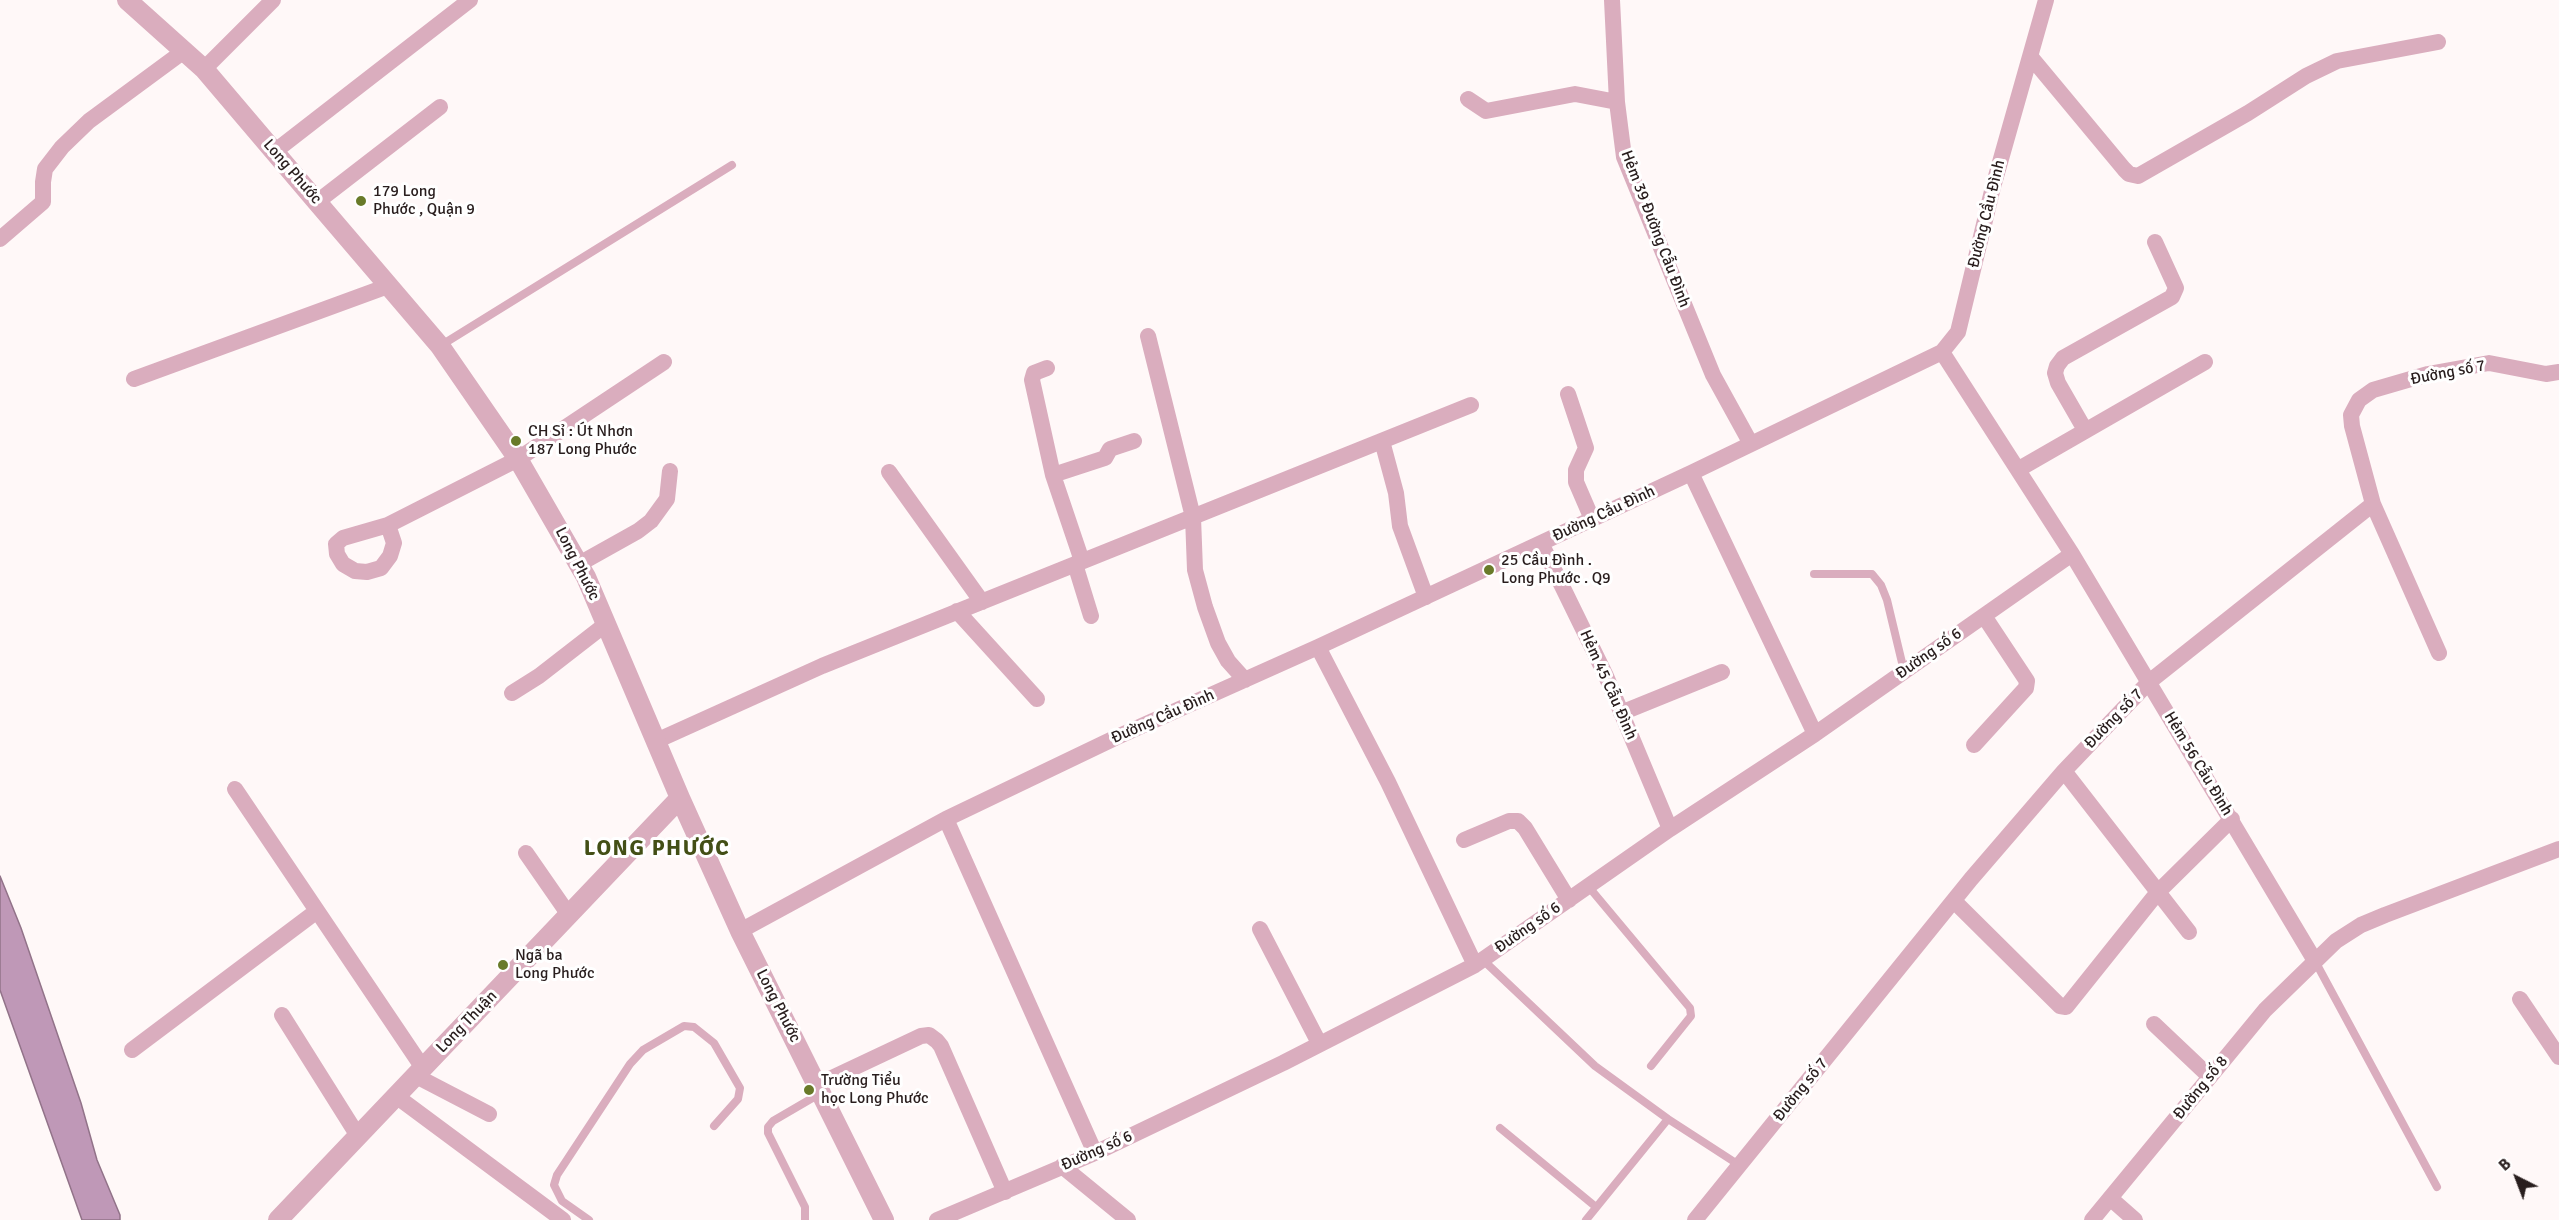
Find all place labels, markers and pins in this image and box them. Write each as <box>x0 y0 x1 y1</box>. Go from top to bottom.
place label: 179 Long Phước , Quận 9 <box>373 182 475 220</box>
marker: 179 Long Phước , Quận 9 <box>354 194 368 208</box>
place label: CH Sỉ : Út Nhơn 187 Long Phước <box>528 422 637 460</box>
marker: CH Sỉ : Út Nhơn 187 Long Phước <box>509 434 523 448</box>
place label: 25 Cầu Đình . Long Phước . Q9 <box>1501 551 1611 589</box>
marker: 25 Cầu Đình . Long Phước . Q9 <box>1482 563 1496 577</box>
place label: Ngã ba Long Phước <box>515 946 594 984</box>
marker: Ngã ba Long Phước <box>496 958 510 972</box>
place label: Trường Tiểu học Long Phước <box>821 1071 929 1109</box>
marker: Trường Tiểu học Long Phước <box>802 1083 816 1097</box>

